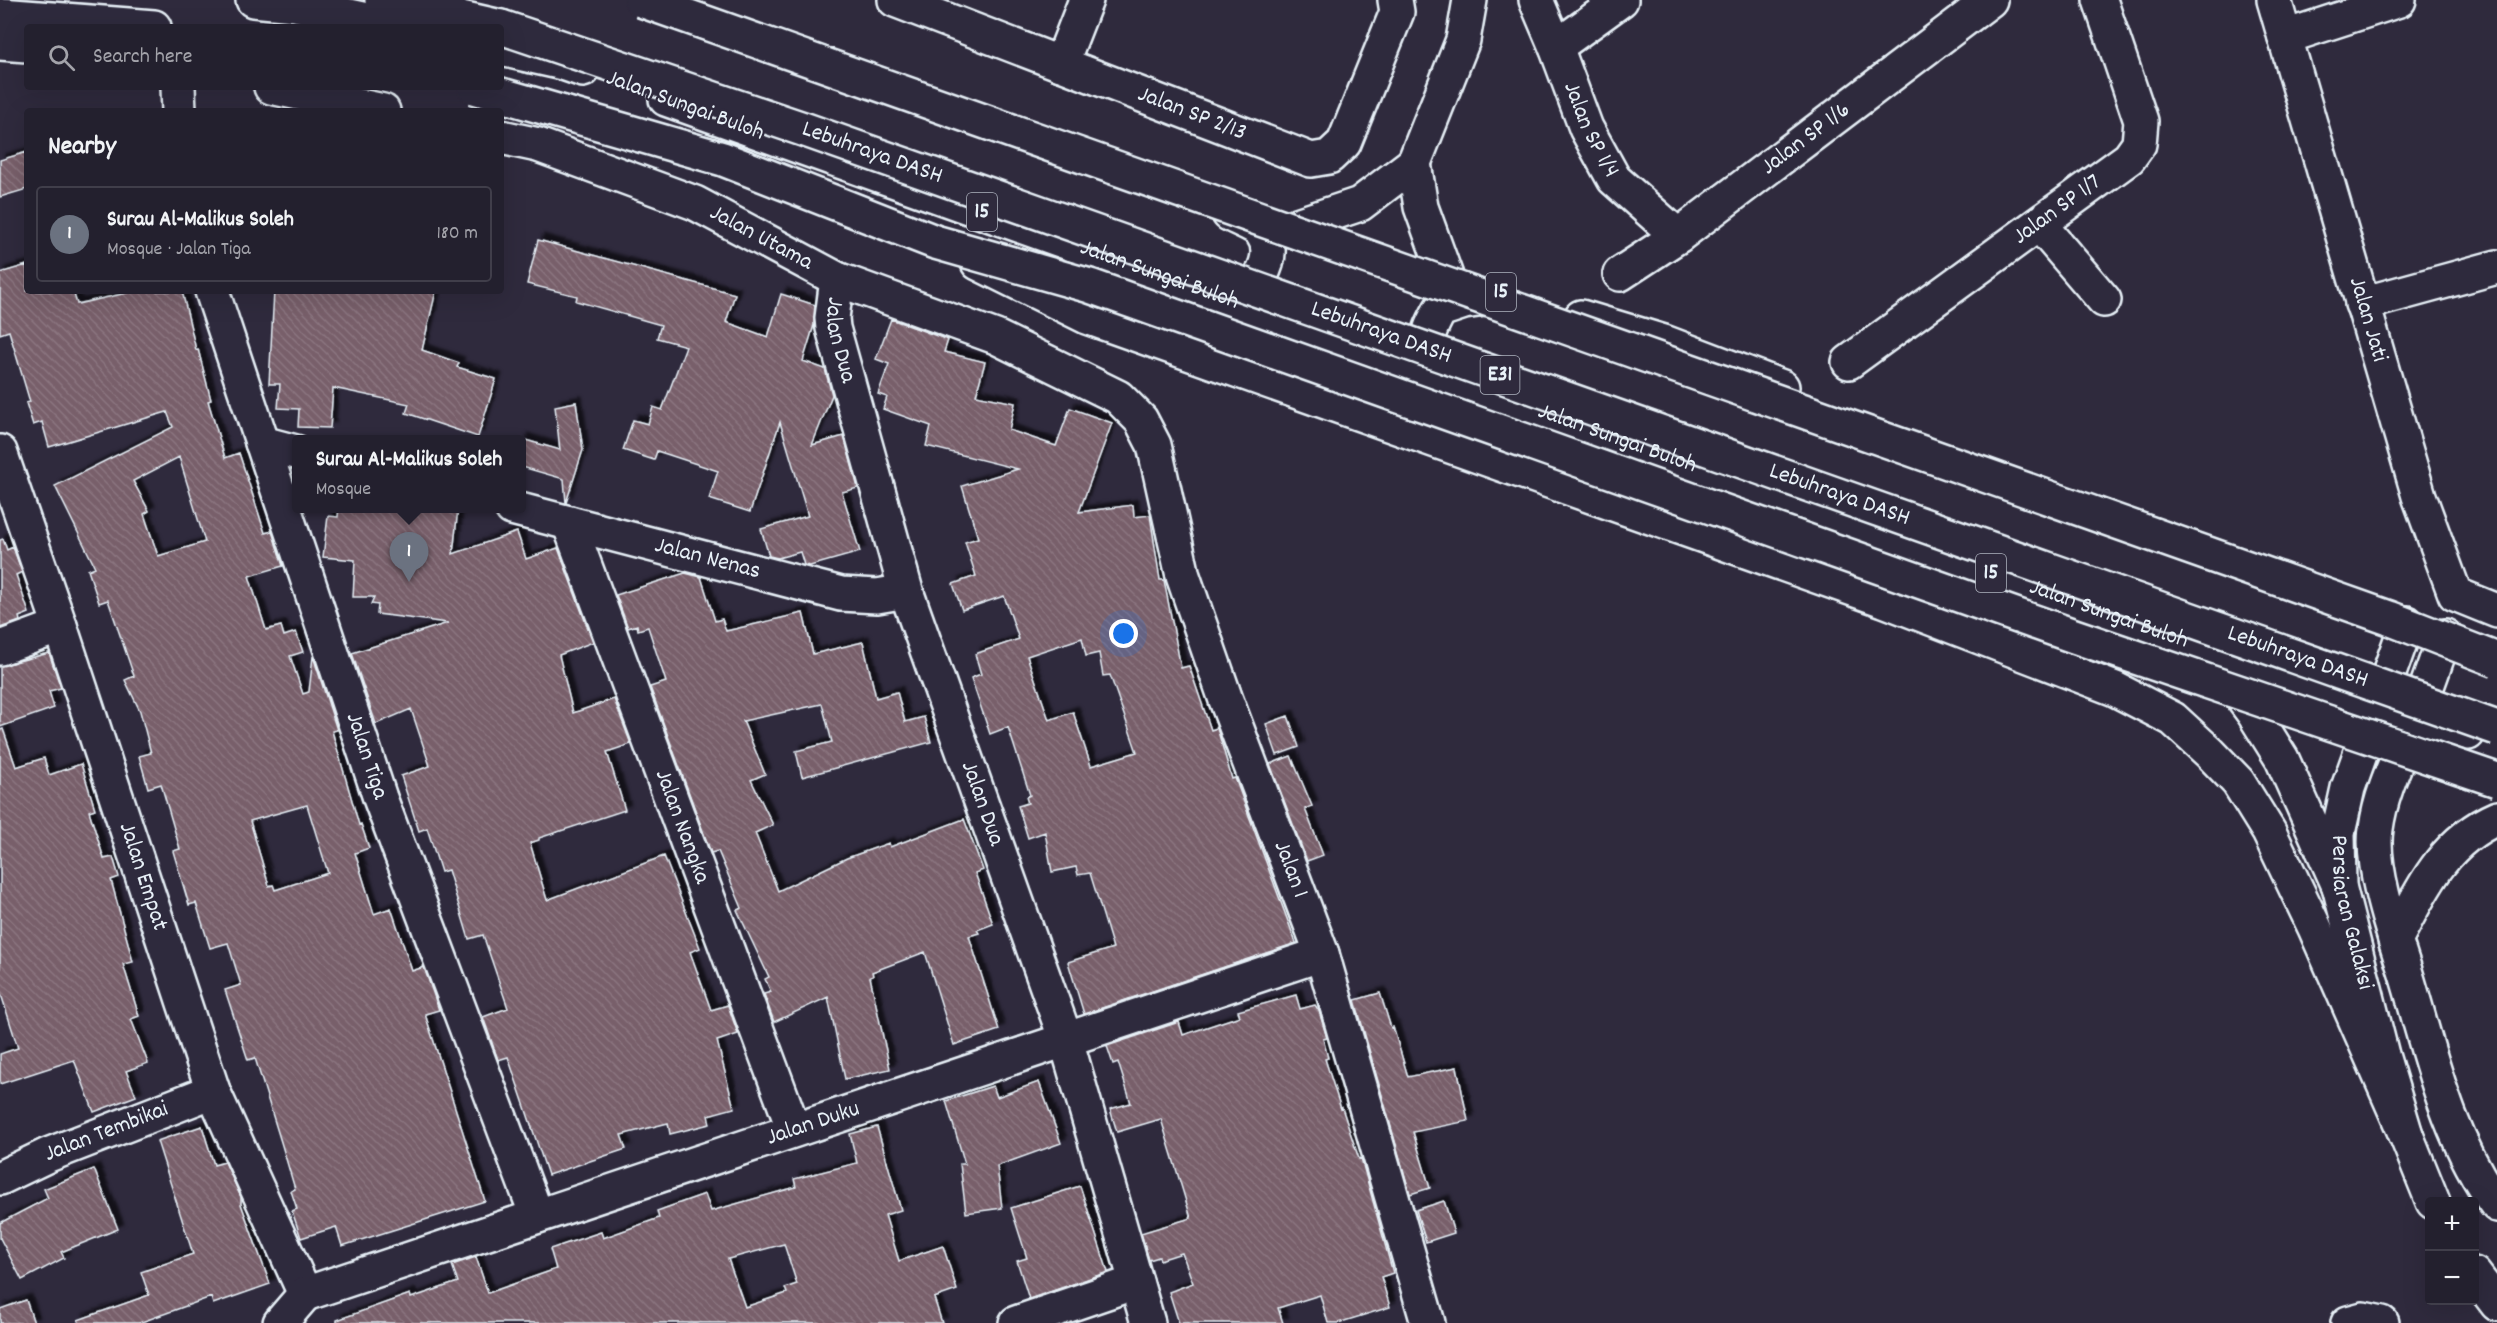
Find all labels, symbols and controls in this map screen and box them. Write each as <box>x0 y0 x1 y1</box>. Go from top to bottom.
search box <box>24 24 504 90</box>
icon: search <box>45 41 78 74</box>
text: Search here <box>93 42 192 73</box>
street label: Jalan Sungai Buloh <box>601 62 769 150</box>
street label: Jalan SP 1/4 <box>1553 77 1627 184</box>
street label: Jalan SP 2/13 <box>1133 78 1251 150</box>
street label: Jalan SP 1/6 <box>1754 94 1858 184</box>
street label: Lebuhraya DASH <box>797 113 947 194</box>
text: Nearby <box>48 129 116 166</box>
street label: Jalan SP 1/7 <box>2006 166 2109 254</box>
road number: 15 <box>967 193 997 231</box>
street label: Jalan Utama <box>703 197 819 280</box>
text: Surau Al-Malikus Soleh <box>107 205 294 236</box>
text: 1 <box>67 220 72 248</box>
text: 180 m <box>436 220 478 248</box>
street label: Jalan Sungai Buloh <box>1075 231 1244 319</box>
text: Mosque · Jalan Tiga <box>107 236 251 264</box>
road number: 15 <box>1486 273 1516 311</box>
street label: Jalan Jati <box>2339 273 2396 366</box>
street label: Lebuhraya DASH <box>1306 293 1456 374</box>
street label: Jalan Dua <box>815 295 865 388</box>
road number: E31 <box>1480 356 1520 394</box>
street label: Jalan Sungai Buloh <box>1533 395 1701 483</box>
popup <box>292 435 526 513</box>
text: Surau Al-Malikus Soleh <box>316 445 502 476</box>
street label: Lebuhraya DASH <box>1764 455 1914 536</box>
text: Mosque <box>316 476 371 504</box>
street label: Jalan Nenas <box>651 529 764 589</box>
pin: 1 <box>390 532 428 582</box>
road number: 15 <box>1976 554 2006 592</box>
street label: Jalan Sungai Buloh <box>2024 571 2192 658</box>
street label: Lebuhraya DASH <box>2222 617 2373 698</box>
your location <box>1109 619 1138 648</box>
street label: Jalan Tiga <box>336 708 397 805</box>
street label: Jalan Dua <box>951 757 1013 851</box>
street label: Jalan Nangka <box>645 765 719 889</box>
street label: Jalan Empat <box>109 818 176 935</box>
street label: Persiaran Galaksi <box>2321 835 2382 993</box>
street label: Jalan 1 <box>1264 836 1316 903</box>
street label: Jalan Tembikai <box>40 1093 174 1172</box>
street label: Jalan Duku <box>762 1093 865 1155</box>
map controls <box>2425 1197 2479 1305</box>
button: + <box>2425 1197 2479 1251</box>
button: − <box>2425 1251 2479 1305</box>

